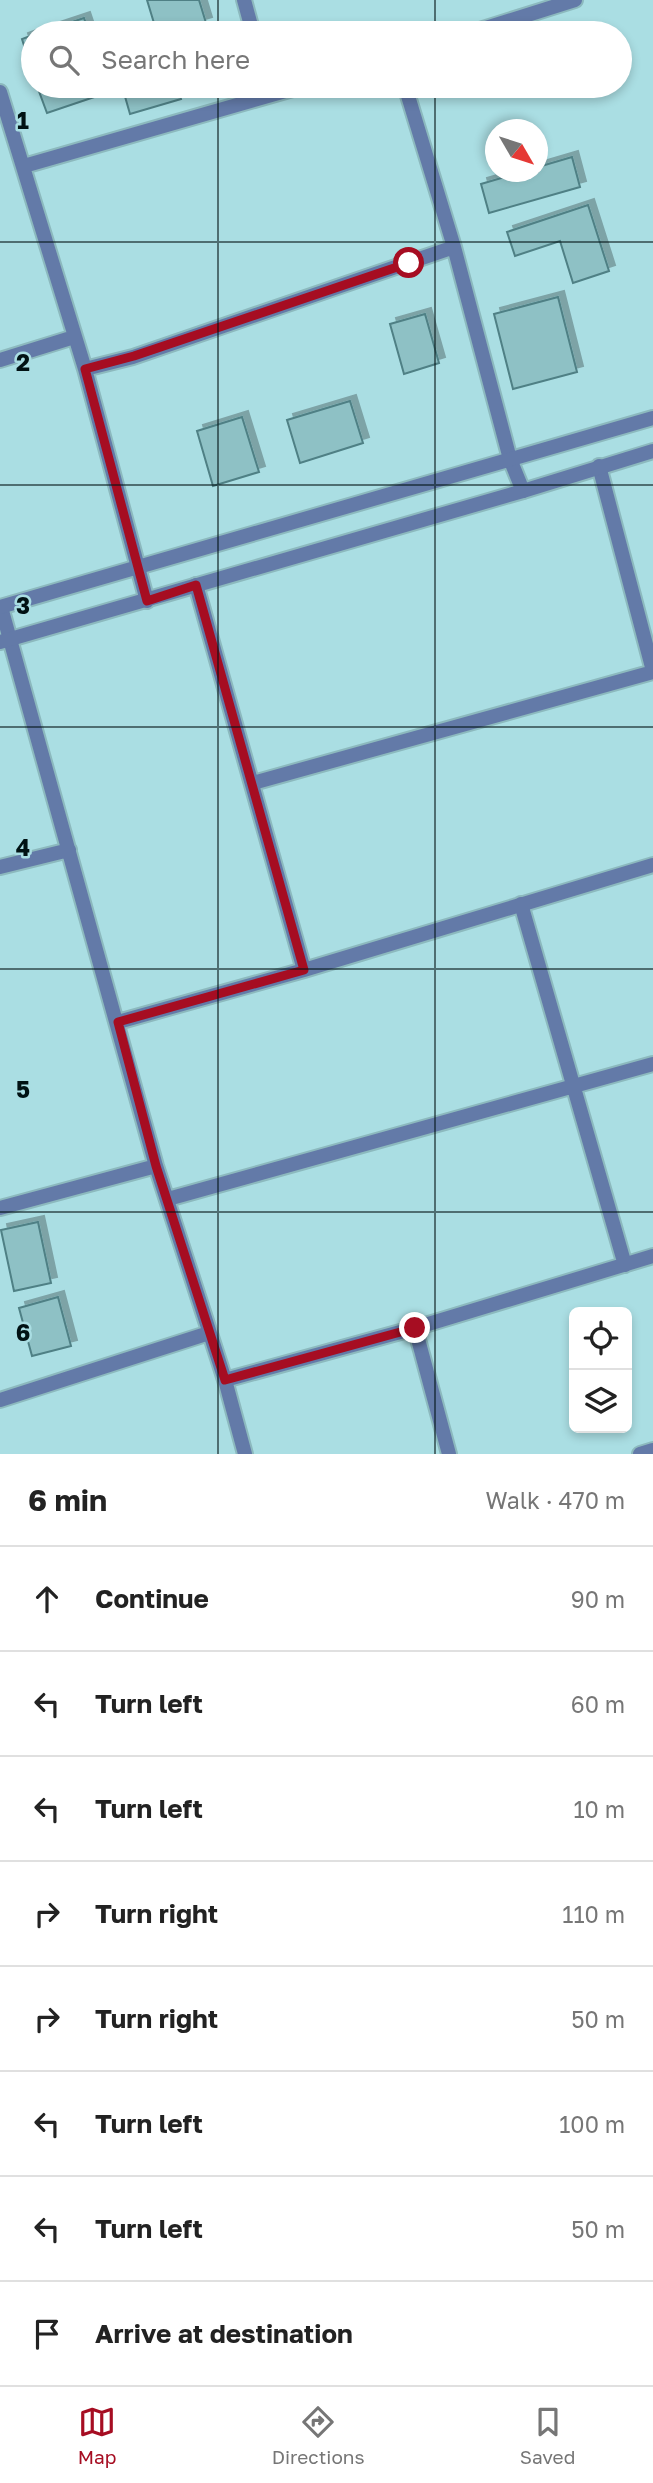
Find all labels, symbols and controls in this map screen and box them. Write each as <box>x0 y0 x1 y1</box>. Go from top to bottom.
search box <box>21 21 632 98</box>
icon: search <box>45 41 83 79</box>
text: Search here <box>101 44 250 75</box>
text: 1 <box>17 106 29 134</box>
north arrow <box>485 119 548 182</box>
route start <box>393 247 424 278</box>
text: 2 <box>16 348 30 376</box>
text: 3 <box>16 591 30 619</box>
text: 4 <box>16 833 30 861</box>
text: 5 <box>16 1075 30 1103</box>
map controls <box>569 1307 632 1433</box>
button: locate <box>569 1307 632 1370</box>
route end <box>399 1312 430 1343</box>
text: 6 <box>16 1318 30 1346</box>
button: layers <box>569 1370 632 1433</box>
text: 6 min <box>28 1482 107 1518</box>
text: Walk · 470 m <box>486 1486 625 1514</box>
icon: ahead <box>28 1580 66 1618</box>
text: Continue <box>95 1583 209 1614</box>
text: 90 m <box>571 1585 625 1613</box>
icon: left <box>28 1685 66 1723</box>
text: Turn left <box>95 1688 203 1719</box>
text: 60 m <box>571 1690 625 1718</box>
icon: left <box>28 1790 66 1828</box>
text: Turn left <box>95 1793 203 1824</box>
text: 10 m <box>573 1795 625 1823</box>
icon: right <box>28 1895 66 1933</box>
text: Turn right <box>95 1898 218 1929</box>
text: 110 m <box>562 1900 625 1928</box>
icon: right <box>28 2000 66 2038</box>
text: Turn right <box>95 2003 218 2034</box>
text: 50 m <box>571 2005 625 2033</box>
icon: left <box>28 2105 66 2143</box>
text: Turn left <box>95 2108 203 2139</box>
text: 100 m <box>559 2110 625 2138</box>
icon: left <box>28 2210 66 2248</box>
text: Turn left <box>95 2213 203 2244</box>
text: 50 m <box>571 2215 625 2243</box>
icon: arrive <box>28 2315 66 2353</box>
text: Arrive at destination <box>95 2318 353 2349</box>
tab: Map <box>78 2403 116 2468</box>
tab: Directions <box>272 2403 365 2468</box>
tab: Saved <box>520 2403 575 2468</box>

